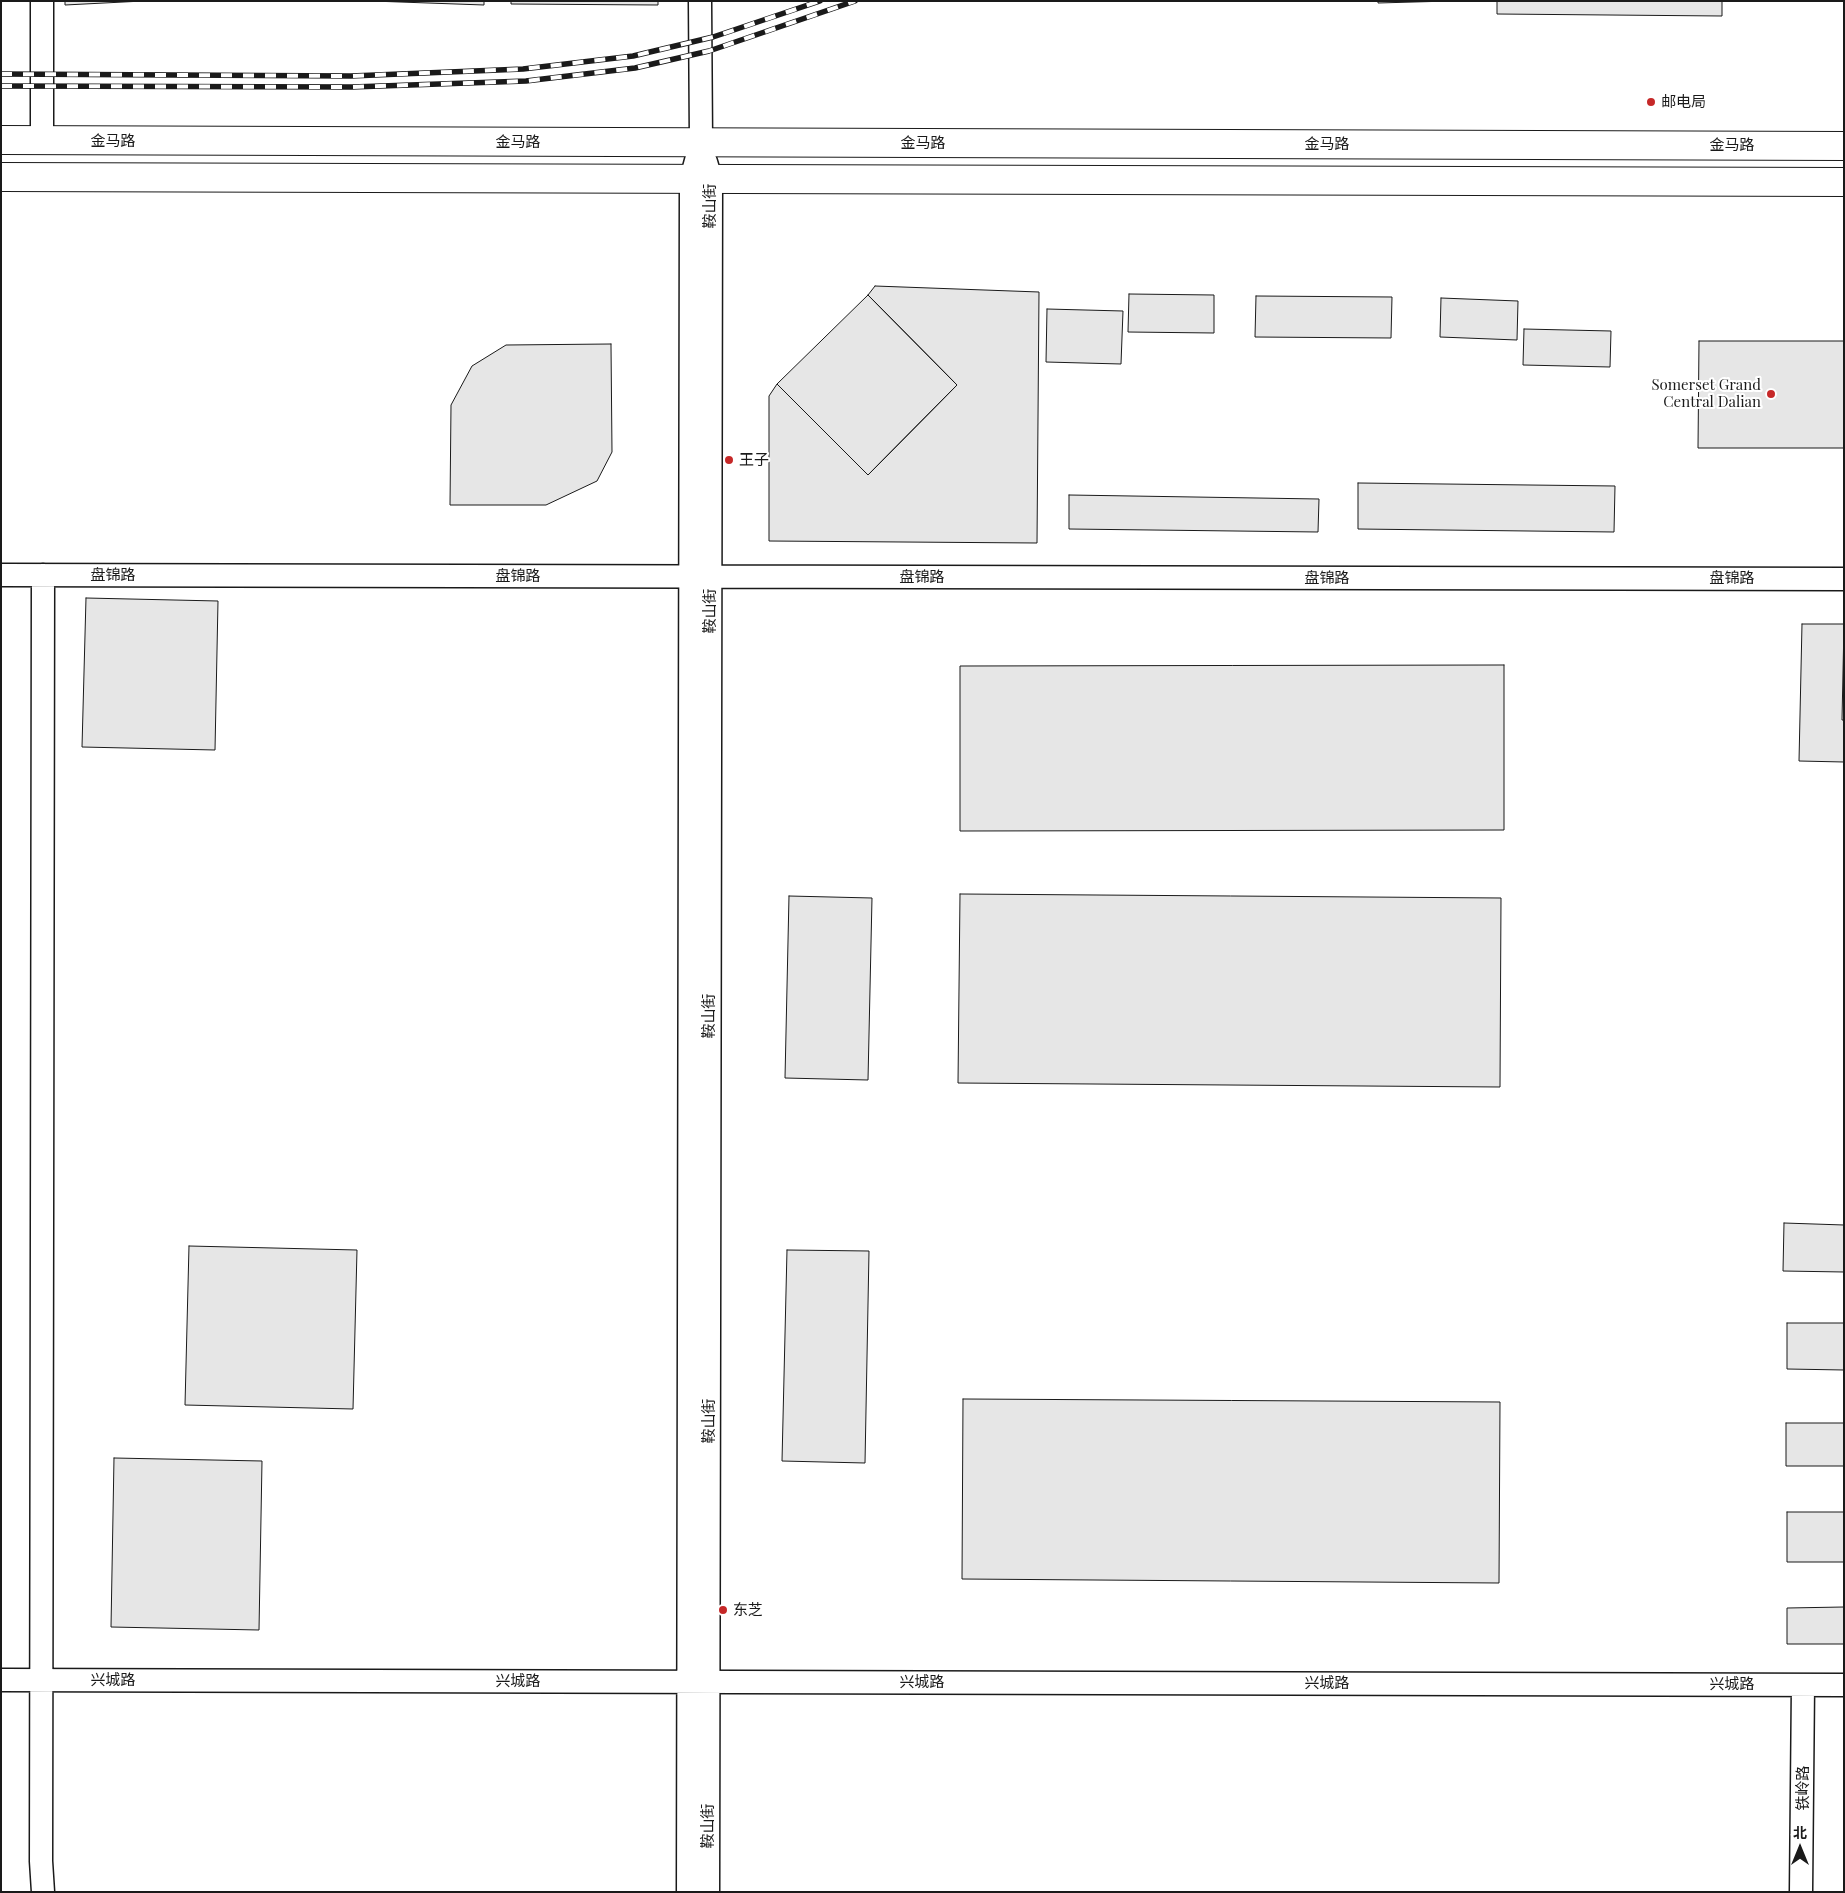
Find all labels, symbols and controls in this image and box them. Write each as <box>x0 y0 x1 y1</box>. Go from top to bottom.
place label: 邮电局 <box>1661 93 1706 111</box>
marker: 邮电局 <box>1645 96 1657 108</box>
street label: 金马路 <box>91 132 135 150</box>
street label: 金马路 <box>496 133 540 151</box>
street label: 金马路 <box>901 134 945 152</box>
street label: 金马路 <box>1305 135 1349 153</box>
street label: 金马路 <box>1710 136 1754 154</box>
street label: 鞍山街 <box>701 184 719 228</box>
place label: Somerset Grand Central Dalian <box>1651 376 1761 411</box>
marker: Somerset Grand Central Dalian <box>1765 388 1777 400</box>
place label: 王子 <box>739 451 769 469</box>
marker: 王子 <box>723 454 735 466</box>
street label: 盘锦路 <box>91 566 135 584</box>
street label: 盘锦路 <box>496 567 540 585</box>
street label: 盘锦路 <box>900 568 944 586</box>
street label: 盘锦路 <box>1305 569 1349 587</box>
street label: 盘锦路 <box>1710 569 1754 587</box>
street label: 鞍山街 <box>701 589 719 633</box>
street label: 鞍山街 <box>700 994 718 1038</box>
street label: 鞍山街 <box>700 1399 718 1443</box>
place label: 东芝 <box>733 1601 763 1619</box>
marker: 东芝 <box>717 1604 729 1616</box>
street label: 兴城路 <box>91 1671 135 1689</box>
street label: 兴城路 <box>496 1672 540 1690</box>
street label: 兴城路 <box>900 1673 944 1691</box>
street label: 兴城路 <box>1305 1674 1349 1692</box>
street label: 兴城路 <box>1710 1675 1754 1693</box>
street label: 铁岭路 <box>1794 1766 1812 1810</box>
street label: 鞍山街 <box>699 1804 717 1848</box>
north arrow <box>1775 1823 1825 1873</box>
text: 北 <box>1793 1823 1807 1842</box>

